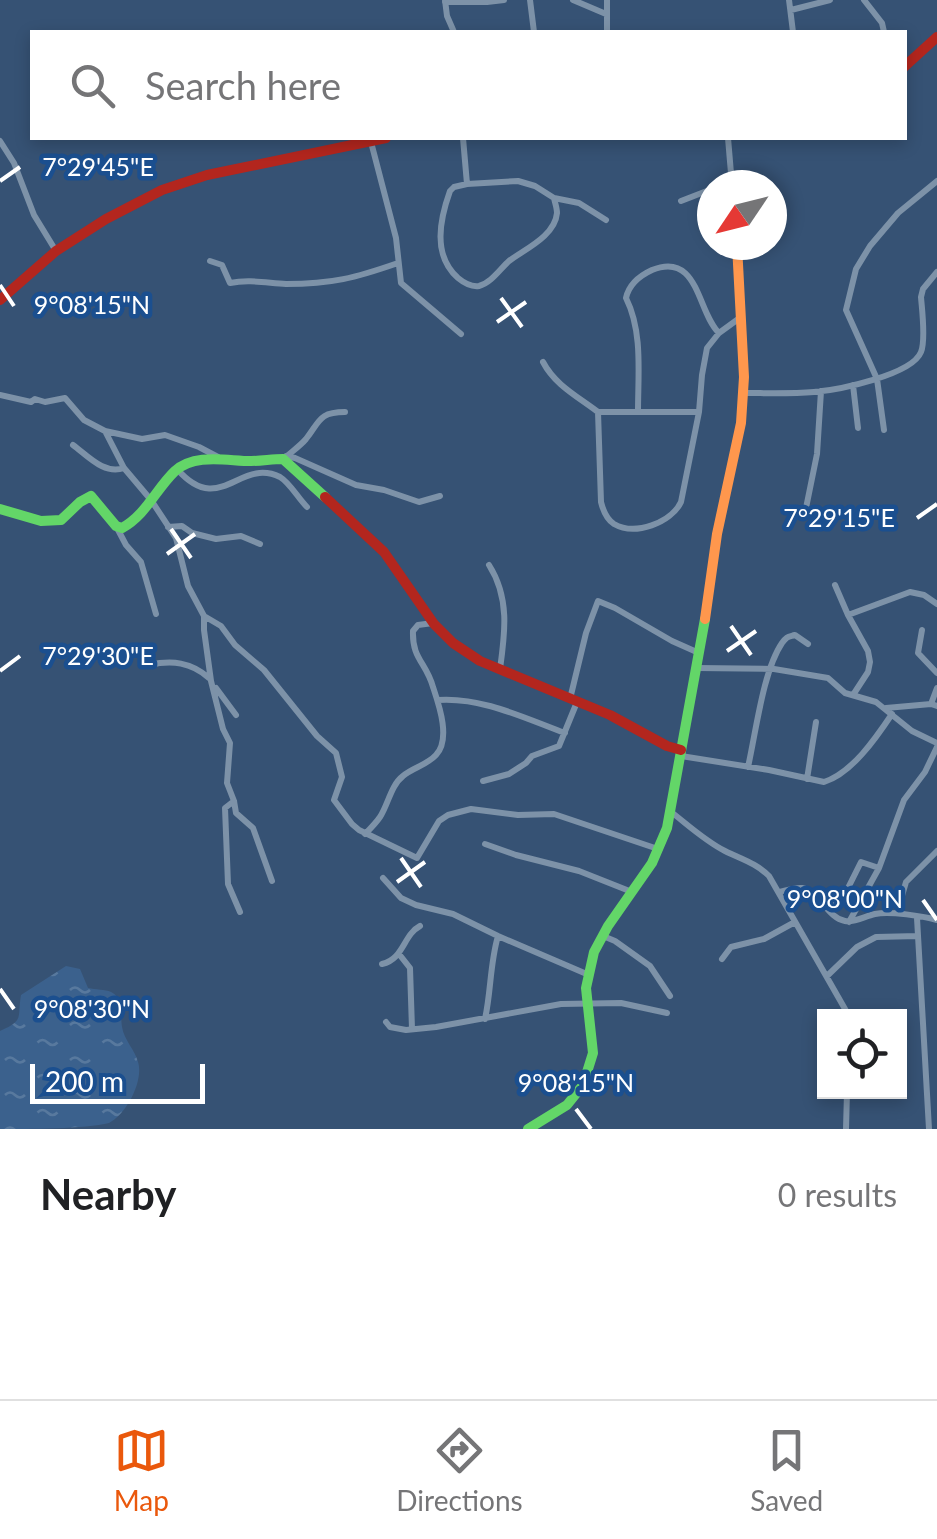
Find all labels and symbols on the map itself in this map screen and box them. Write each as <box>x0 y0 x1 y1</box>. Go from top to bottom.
text: 7°29'45"E <box>42 151 154 181</box>
north arrow <box>697 170 787 260</box>
text: 9°08'15"N <box>34 289 150 319</box>
text: 7°29'15"E <box>783 502 895 532</box>
text: 7°29'30"E <box>42 640 154 670</box>
text: 9°08'00"N <box>787 883 903 913</box>
text: 9°08'30"N <box>34 993 150 1023</box>
scale bar <box>30 1059 205 1104</box>
text: 9°08'15"N <box>518 1067 634 1097</box>

